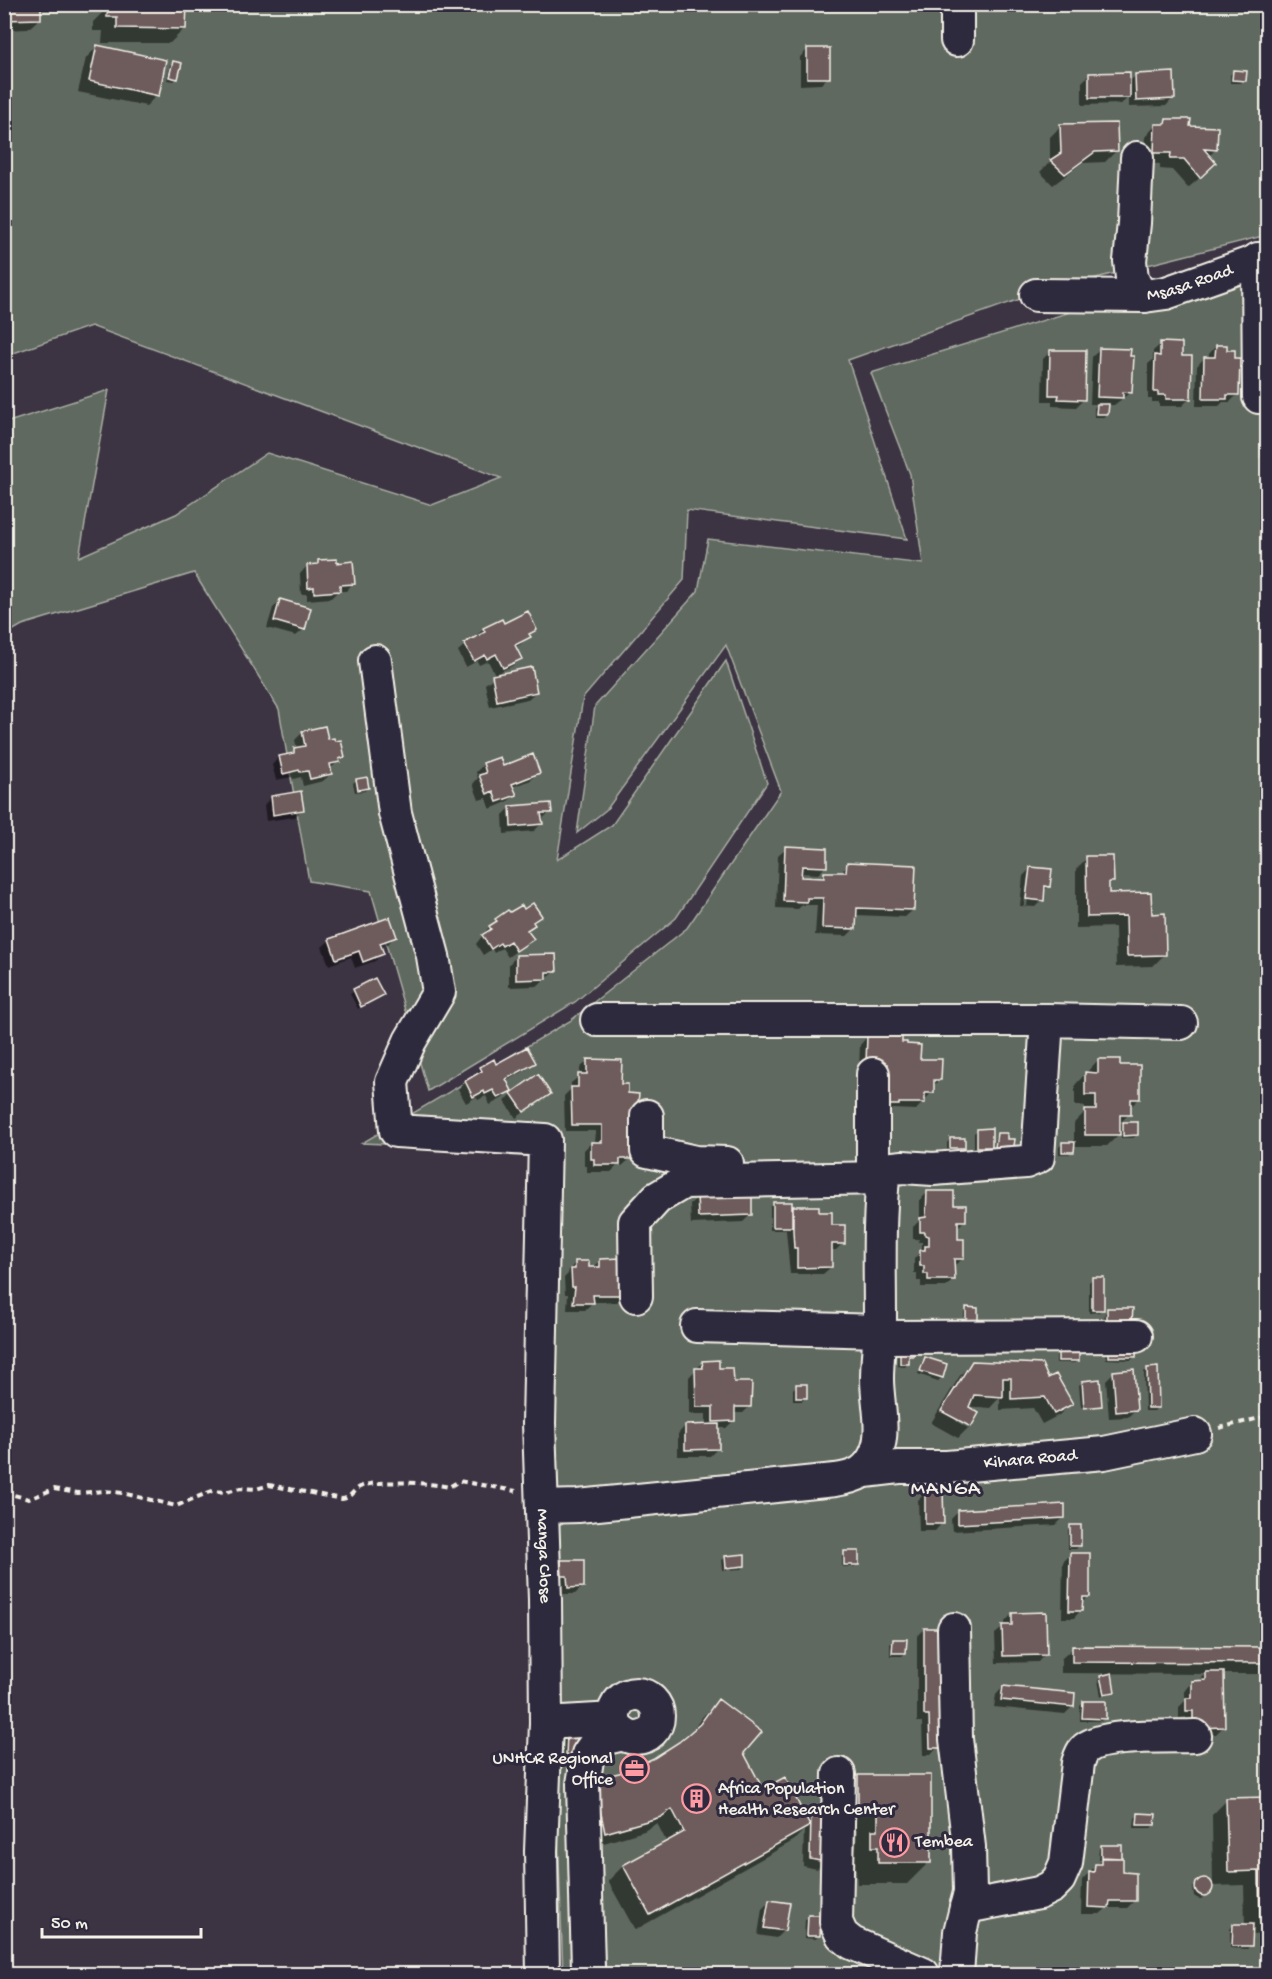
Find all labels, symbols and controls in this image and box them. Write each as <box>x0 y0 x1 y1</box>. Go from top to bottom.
street label: Msasa Road <box>1146 259 1237 306</box>
street label: Kihara Road <box>983 1445 1079 1474</box>
district label: MANGA <box>911 1479 981 1502</box>
street label: Manga Close <box>531 1508 556 1604</box>
place label: UNHCR Regional Office <box>492 1749 614 1791</box>
office icon: UNHCR Regional Office <box>618 1753 650 1785</box>
place label: Africa Population Health Research Center <box>718 1779 896 1821</box>
building icon: Africa Population Health Research Center <box>681 1783 713 1815</box>
restaurant icon: Tembea <box>878 1826 910 1858</box>
place label: Tembea <box>914 1832 974 1853</box>
scale bar <box>42 1901 201 1939</box>
text: 50 m <box>51 1914 88 1935</box>

